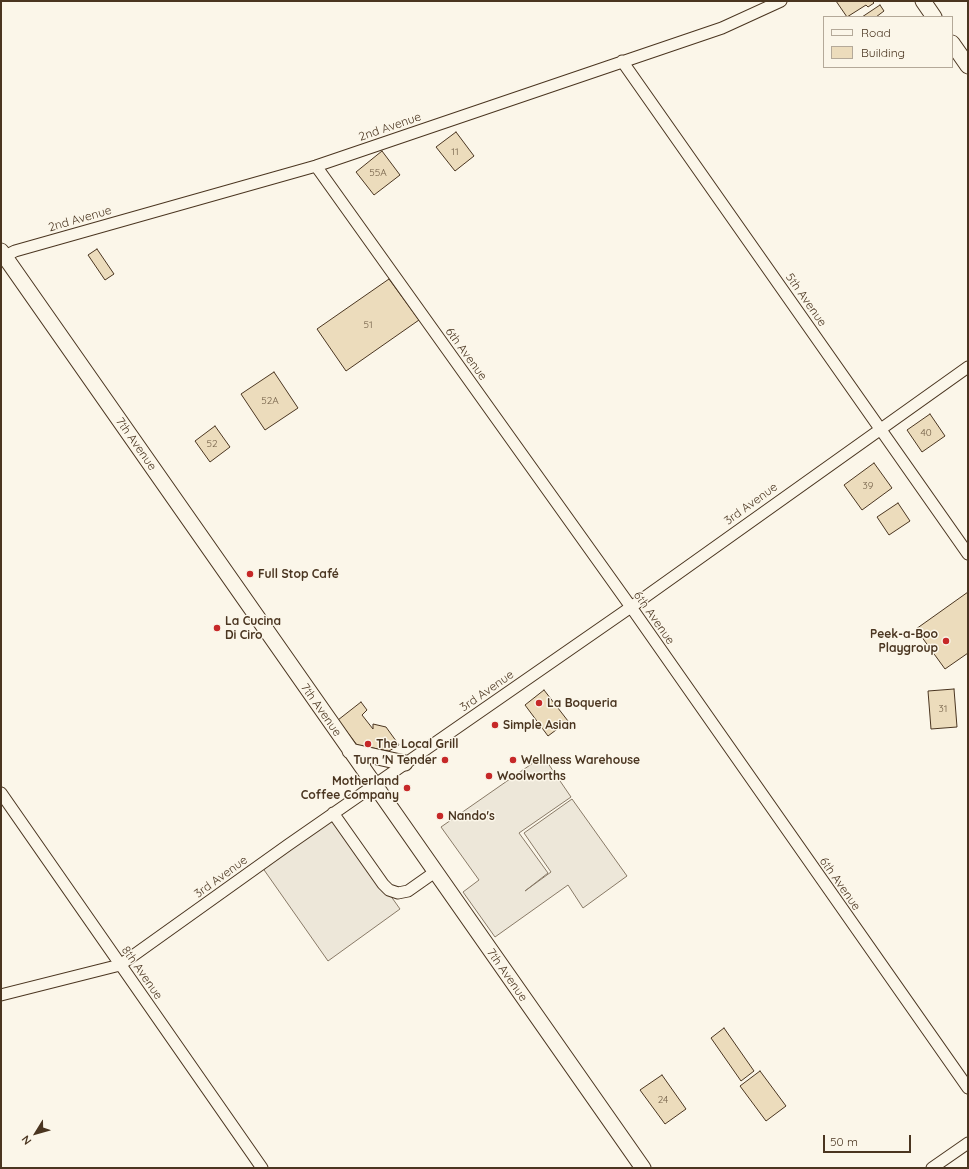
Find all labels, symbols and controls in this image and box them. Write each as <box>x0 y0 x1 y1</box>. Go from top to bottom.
legend <box>823 16 953 68</box>
text: Road <box>861 25 891 40</box>
text: Building <box>861 45 905 60</box>
street label: 2nd Avenue <box>357 110 423 144</box>
house number: 11 <box>451 146 459 158</box>
house number: 55A <box>369 167 387 179</box>
street label: 2nd Avenue <box>47 203 113 235</box>
street label: 5th Avenue <box>782 271 830 329</box>
house number: 51 <box>363 319 373 331</box>
street label: 6th Avenue <box>442 325 490 383</box>
house number: 52A <box>261 395 279 407</box>
street label: 7th Avenue <box>113 415 159 473</box>
house number: 40 <box>920 427 932 439</box>
house number: 52 <box>207 438 217 450</box>
street label: 3rd Avenue <box>722 480 780 528</box>
house number: 39 <box>863 480 873 492</box>
place label: Full Stop Café <box>258 567 339 581</box>
marker: Full Stop Café <box>245 569 255 579</box>
street label: 6th Avenue <box>630 589 678 647</box>
place label: La Cucina Di Ciro <box>225 614 281 642</box>
marker: La Cucina Di Ciro <box>212 623 222 633</box>
place label: Peek-a-Boo Playgroup <box>870 627 938 655</box>
marker: Peek-a-Boo Playgroup <box>941 636 951 646</box>
street label: 3rd Avenue <box>457 667 517 715</box>
street label: 7th Avenue <box>298 681 344 739</box>
place label: La Boqueria <box>547 696 617 710</box>
marker: La Boqueria <box>534 698 544 708</box>
house number: 31 <box>939 703 947 715</box>
place label: Simple Asian <box>503 718 576 732</box>
marker: Simple Asian <box>490 720 500 730</box>
place label: The Local Grill <box>376 737 458 751</box>
marker: The Local Grill <box>363 739 373 749</box>
place label: Turn 'N Tender <box>353 753 437 767</box>
place label: Wellness Warehouse <box>521 753 640 767</box>
marker: Turn 'N Tender <box>440 755 450 765</box>
marker: Wellness Warehouse <box>508 755 518 765</box>
place label: Woolworths <box>497 769 566 783</box>
marker: Woolworths <box>484 771 494 781</box>
place label: Motherland Coffee Company <box>301 774 399 802</box>
marker: Motherland Coffee Company <box>402 783 412 793</box>
place label: Nando's <box>448 809 495 823</box>
marker: Nando's <box>435 811 445 821</box>
street label: 3rd Avenue <box>192 853 250 901</box>
street label: 6th Avenue <box>816 855 864 913</box>
street label: 8th Avenue <box>118 944 166 1002</box>
street label: 7th Avenue <box>484 946 530 1004</box>
house number: 24 <box>658 1094 668 1106</box>
north arrow <box>16 1113 56 1153</box>
scale bar <box>825 1127 913 1153</box>
text: N <box>18 1133 34 1148</box>
text: 50 m <box>830 1134 858 1149</box>

